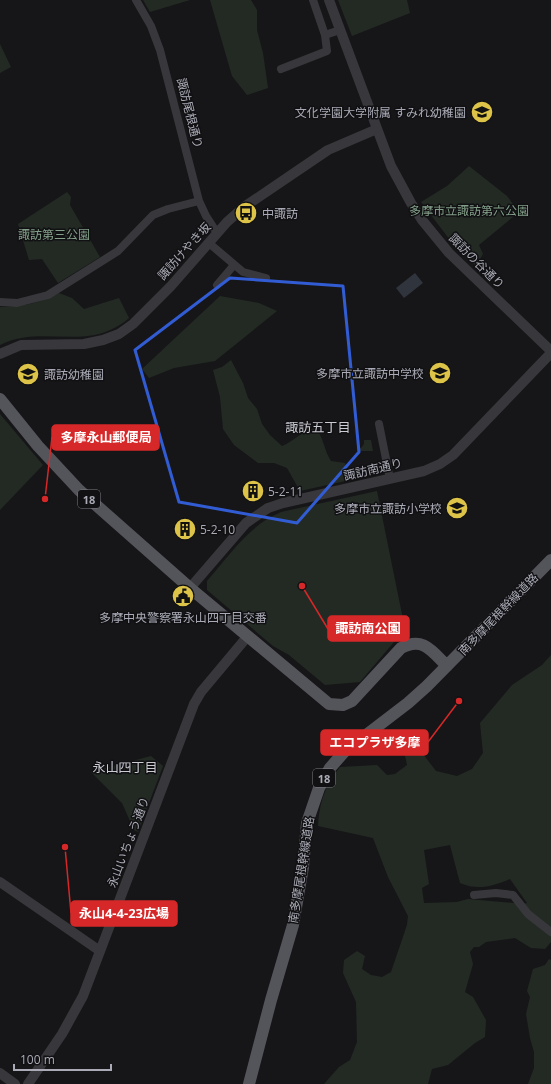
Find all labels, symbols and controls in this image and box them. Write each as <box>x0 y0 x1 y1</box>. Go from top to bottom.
street label: 諏訪尾根通り <box>173 76 207 150</box>
school or university icon: 文化学園大学附属 すみれ幼稚園 <box>469 99 495 125</box>
place label: 文化学園大学附属 すみれ幼稚園 <box>295 104 466 121</box>
bus stop icon: 中諏訪 <box>233 200 259 226</box>
park label: 多摩市立諏訪第六公園 <box>409 202 529 219</box>
place label: 中諏訪 <box>262 205 298 222</box>
street label: 諏訪けやき坂 <box>154 219 214 283</box>
park label: 諏訪第三公園 <box>18 226 90 243</box>
street label: 諏訪の谷通り <box>446 230 508 292</box>
school or university icon: 多摩市立諏訪中学校 <box>427 360 453 386</box>
school or university icon: 諏訪幼稚園 <box>15 361 41 387</box>
place label: 多摩市立諏訪中学校 <box>316 365 424 382</box>
place label: 諏訪幼稚園 <box>44 366 104 383</box>
district label: 諏訪五丁目 <box>285 418 351 436</box>
callout: 多摩永山郵便局 <box>52 425 159 450</box>
text: 多摩永山郵便局 <box>60 428 152 446</box>
street label: 諏訪南通り <box>342 454 404 484</box>
building icon: 5-2-11 <box>240 478 266 504</box>
place label: 5-2-11 <box>268 483 303 500</box>
road number: 18 <box>78 490 100 508</box>
school or university icon: 多摩市立諏訪小学校 <box>444 495 470 521</box>
place label: 多摩市立諏訪小学校 <box>334 500 442 517</box>
building icon: 5-2-10 <box>172 516 198 542</box>
place label: 5-2-10 <box>200 521 235 538</box>
street label: 南多摩尾根幹線道路 <box>454 569 542 659</box>
public building icon: 多摩中央警察署永山四丁目交番 <box>170 583 196 609</box>
place label: 多摩中央警察署永山四丁目交番 <box>99 609 267 626</box>
callout: 諏訪南公園 <box>328 616 409 641</box>
text: 諏訪南公園 <box>335 619 401 637</box>
callout: エコプラザ多摩 <box>321 730 428 755</box>
text: エコプラザ多摩 <box>329 733 421 751</box>
district label: 永山四丁目 <box>92 758 158 776</box>
road number: 18 <box>313 769 335 787</box>
street label: 永山いちょう通り <box>103 794 153 890</box>
street label: 南多摩尾根幹線道路 <box>284 815 318 925</box>
callout: 永山4-4-23広場 <box>71 901 177 926</box>
text: 永山4-4-23広場 <box>79 904 169 922</box>
scale bar <box>14 1046 111 1072</box>
text: 100 m <box>20 1051 55 1068</box>

